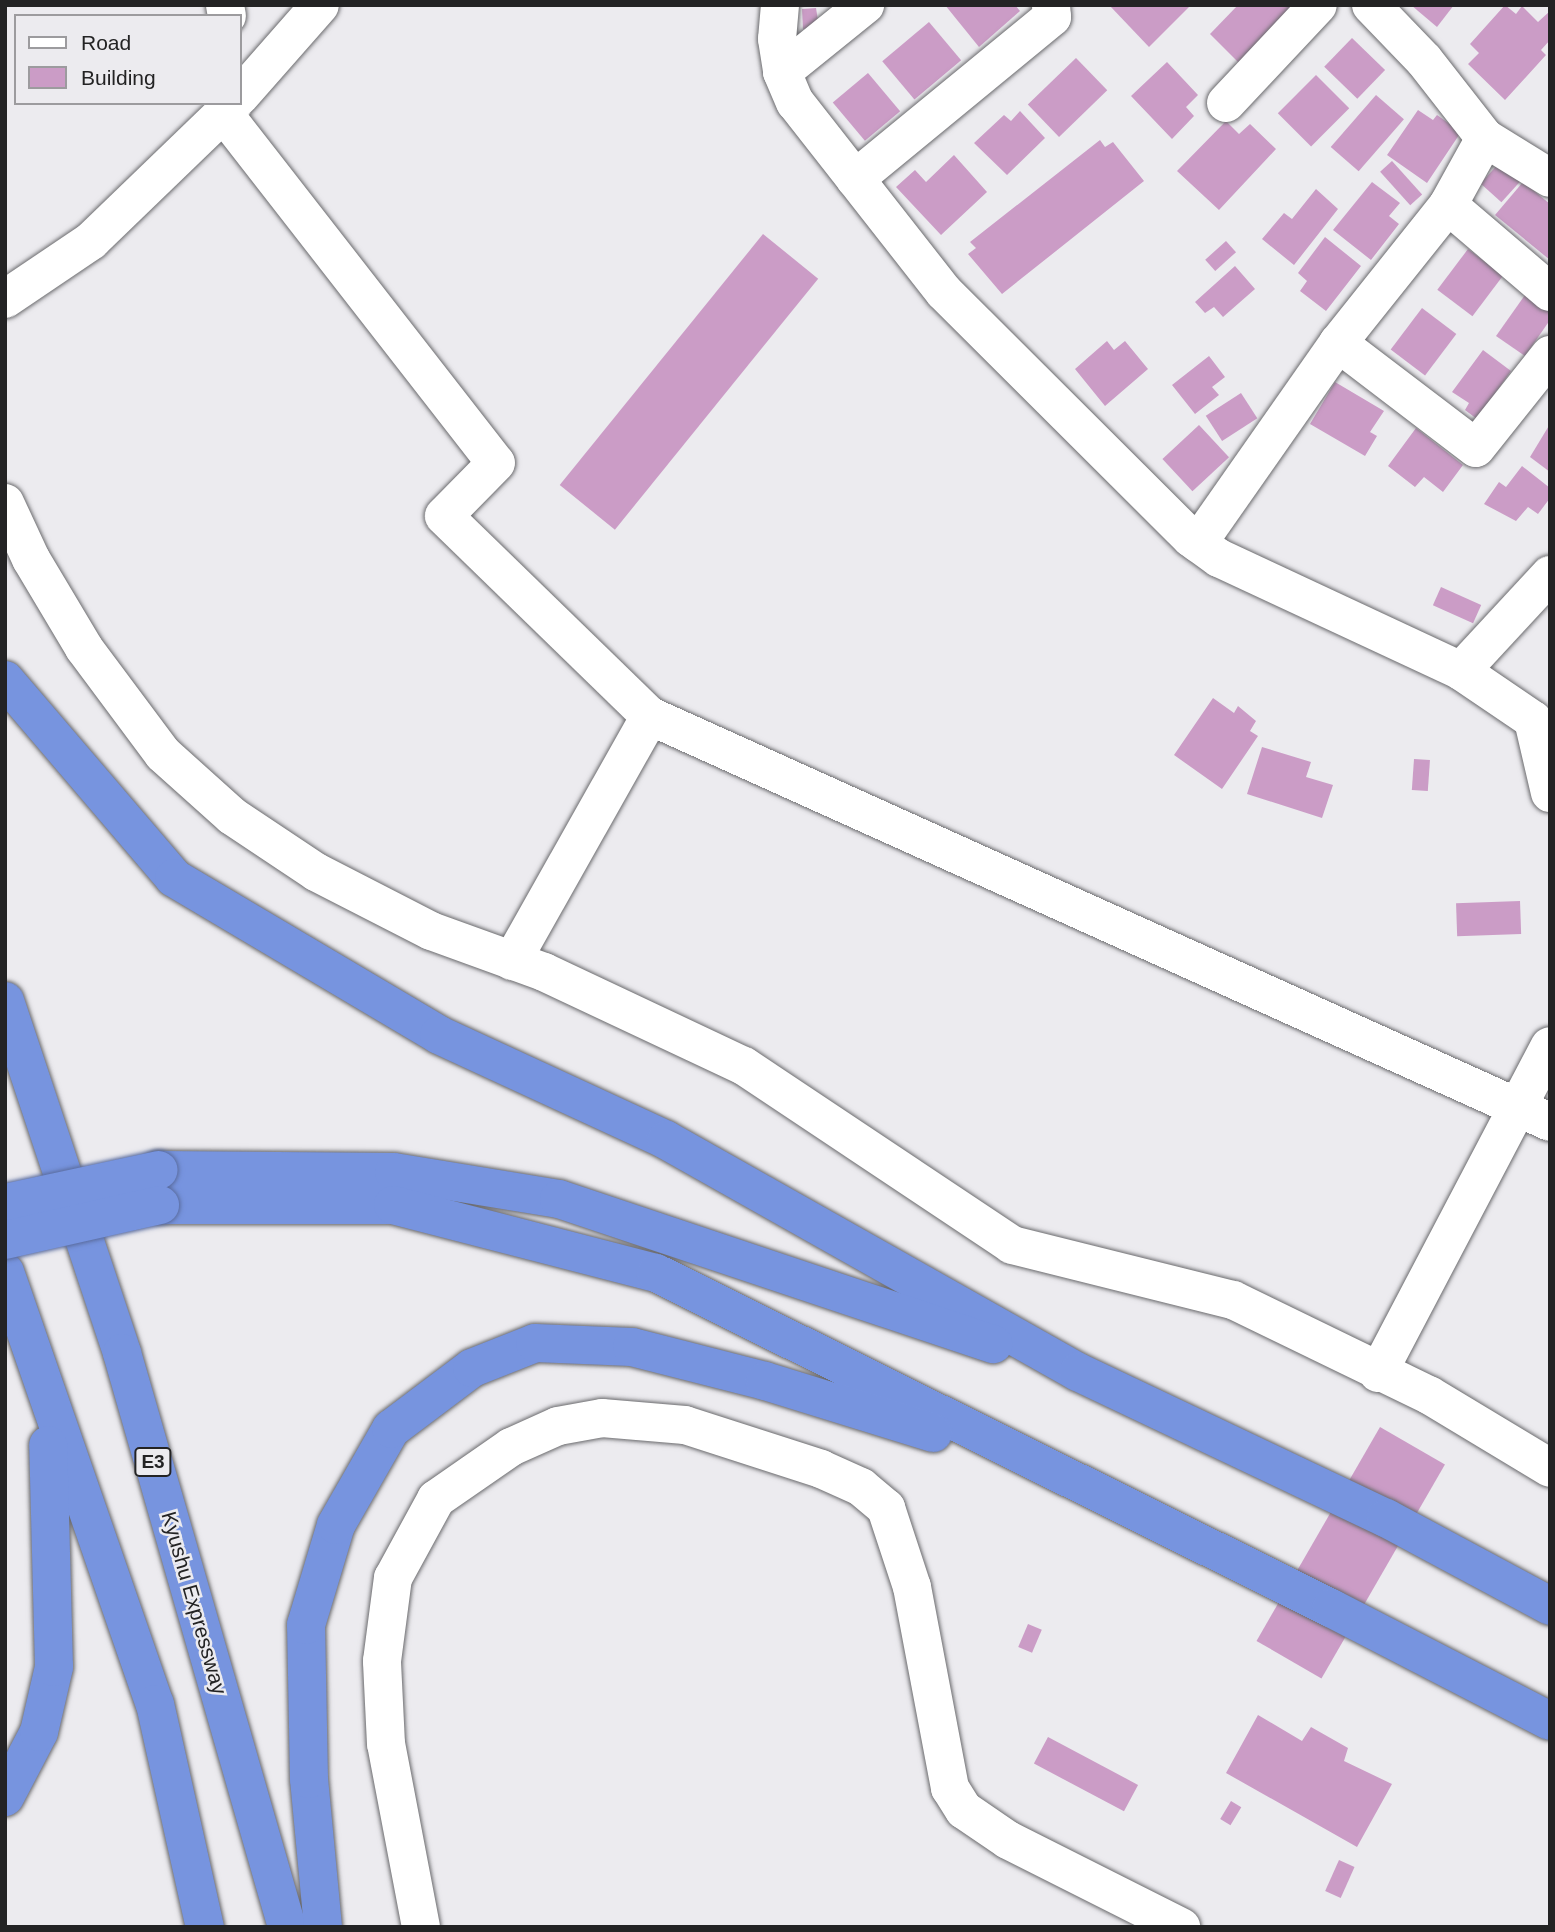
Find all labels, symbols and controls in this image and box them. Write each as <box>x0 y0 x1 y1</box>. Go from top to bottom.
legend <box>14 14 242 105</box>
text: Road <box>81 31 131 54</box>
text: Building <box>81 66 156 89</box>
road number: E3 <box>134 1446 172 1478</box>
street label: Kyushu Expressway <box>156 1509 232 1697</box>

